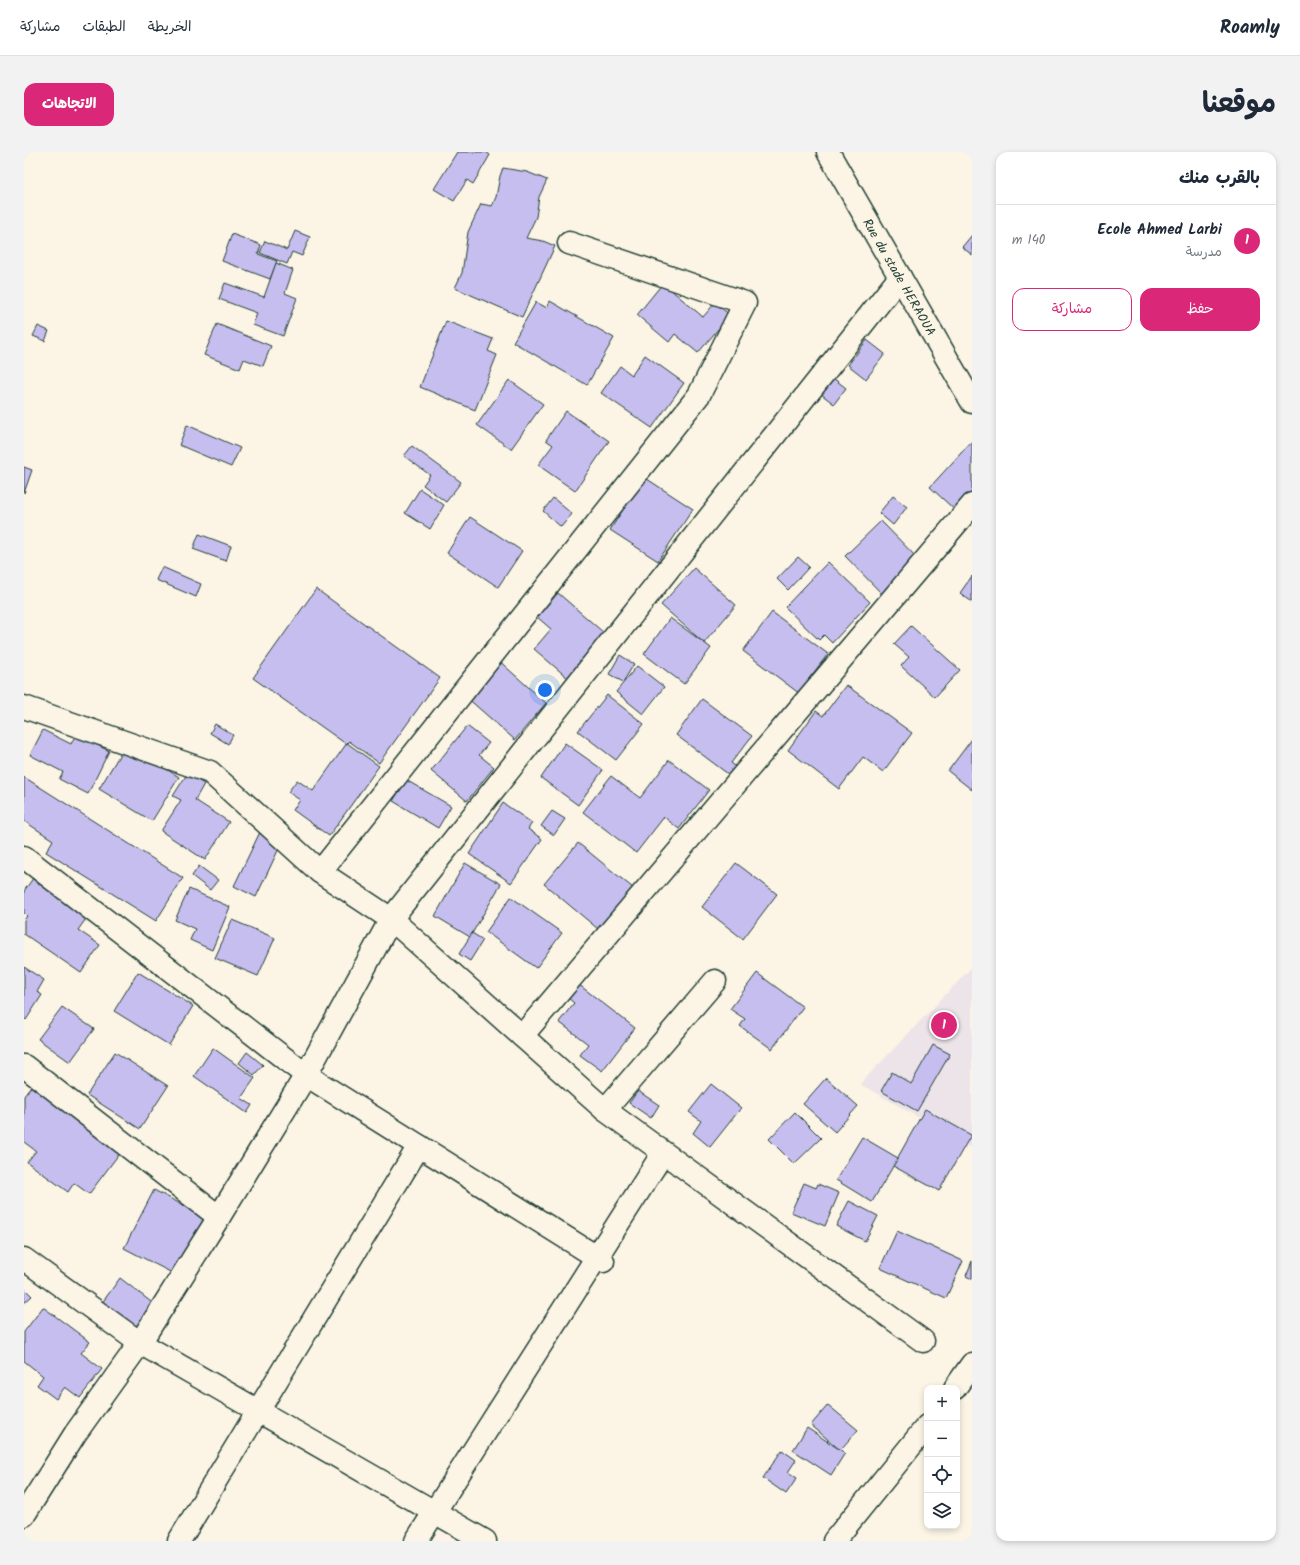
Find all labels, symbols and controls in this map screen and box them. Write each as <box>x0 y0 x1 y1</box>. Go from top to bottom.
text: Roamly <box>1220 13 1280 43</box>
text: مشاركة <box>20 16 60 38</box>
text: الطبقات <box>82 16 126 38</box>
text: الخريطة <box>148 16 191 38</box>
text: موقعنا <box>1202 82 1276 127</box>
button: الاتجاهات <box>24 83 114 126</box>
text: بالقرب منك <box>1179 165 1260 192</box>
street label: Rue du stade HERAOUA <box>856 215 941 340</box>
text: Ecole Ahmed Larbi <box>1097 218 1222 242</box>
text: 140 m <box>1012 230 1045 251</box>
text: 1 <box>1245 230 1249 251</box>
text: مدرسة <box>1186 242 1222 263</box>
button: مشاركة <box>1012 288 1132 331</box>
button: حفظ <box>1140 288 1260 331</box>
your location <box>535 680 555 700</box>
pin: 1 <box>931 1010 957 1040</box>
map controls <box>924 1385 960 1529</box>
button: + <box>924 1385 960 1421</box>
button: − <box>924 1421 960 1457</box>
button: locate <box>924 1457 960 1493</box>
button: layers <box>924 1493 960 1529</box>

